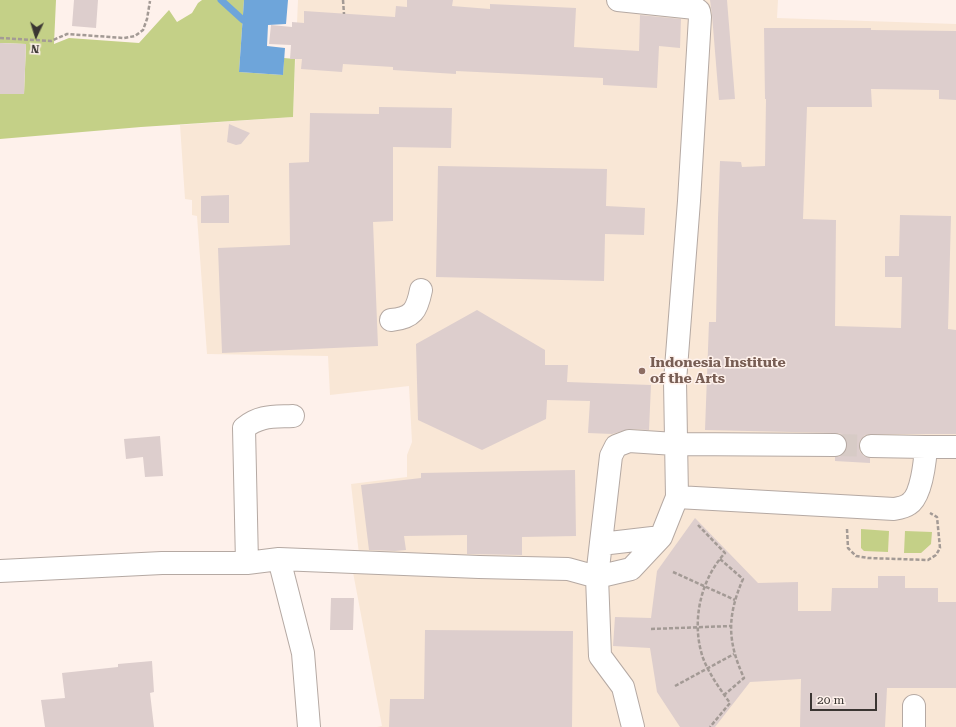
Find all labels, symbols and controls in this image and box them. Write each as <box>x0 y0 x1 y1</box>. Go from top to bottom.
north arrow <box>16 16 56 56</box>
text: N <box>30 42 40 55</box>
place label: Indonesia Institute of the Arts <box>650 355 786 388</box>
marker: Indonesia Institute of the Arts <box>637 366 647 376</box>
scale bar <box>812 685 879 711</box>
text: 20 m <box>817 693 844 707</box>

